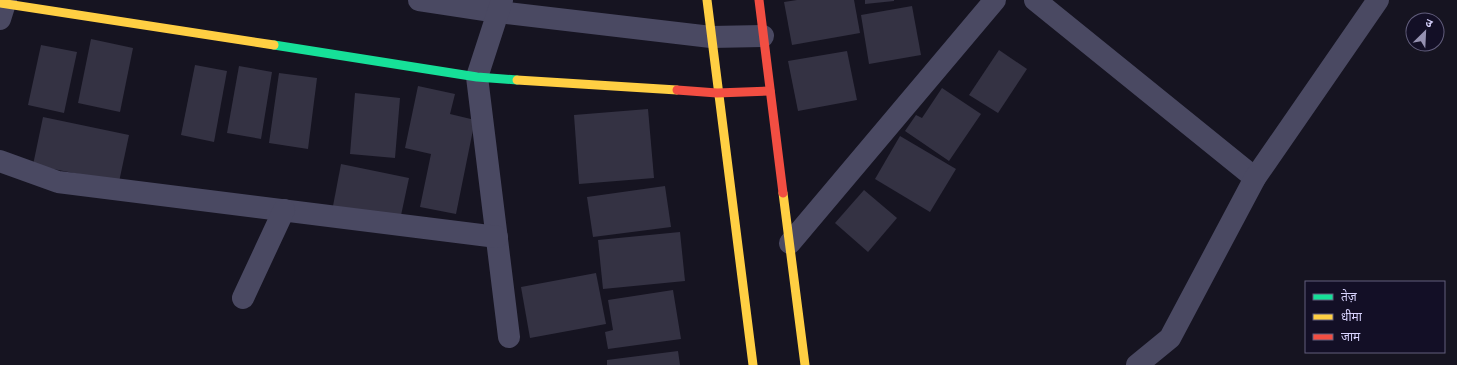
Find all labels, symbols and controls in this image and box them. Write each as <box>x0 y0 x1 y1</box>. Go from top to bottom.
north arrow <box>1405 12 1445 52</box>
text: उ <box>1423 16 1435 31</box>
legend <box>1305 281 1445 353</box>
text: तेज़ <box>1341 289 1358 304</box>
text: धीमा <box>1341 309 1363 324</box>
text: जाम <box>1341 330 1361 344</box>

